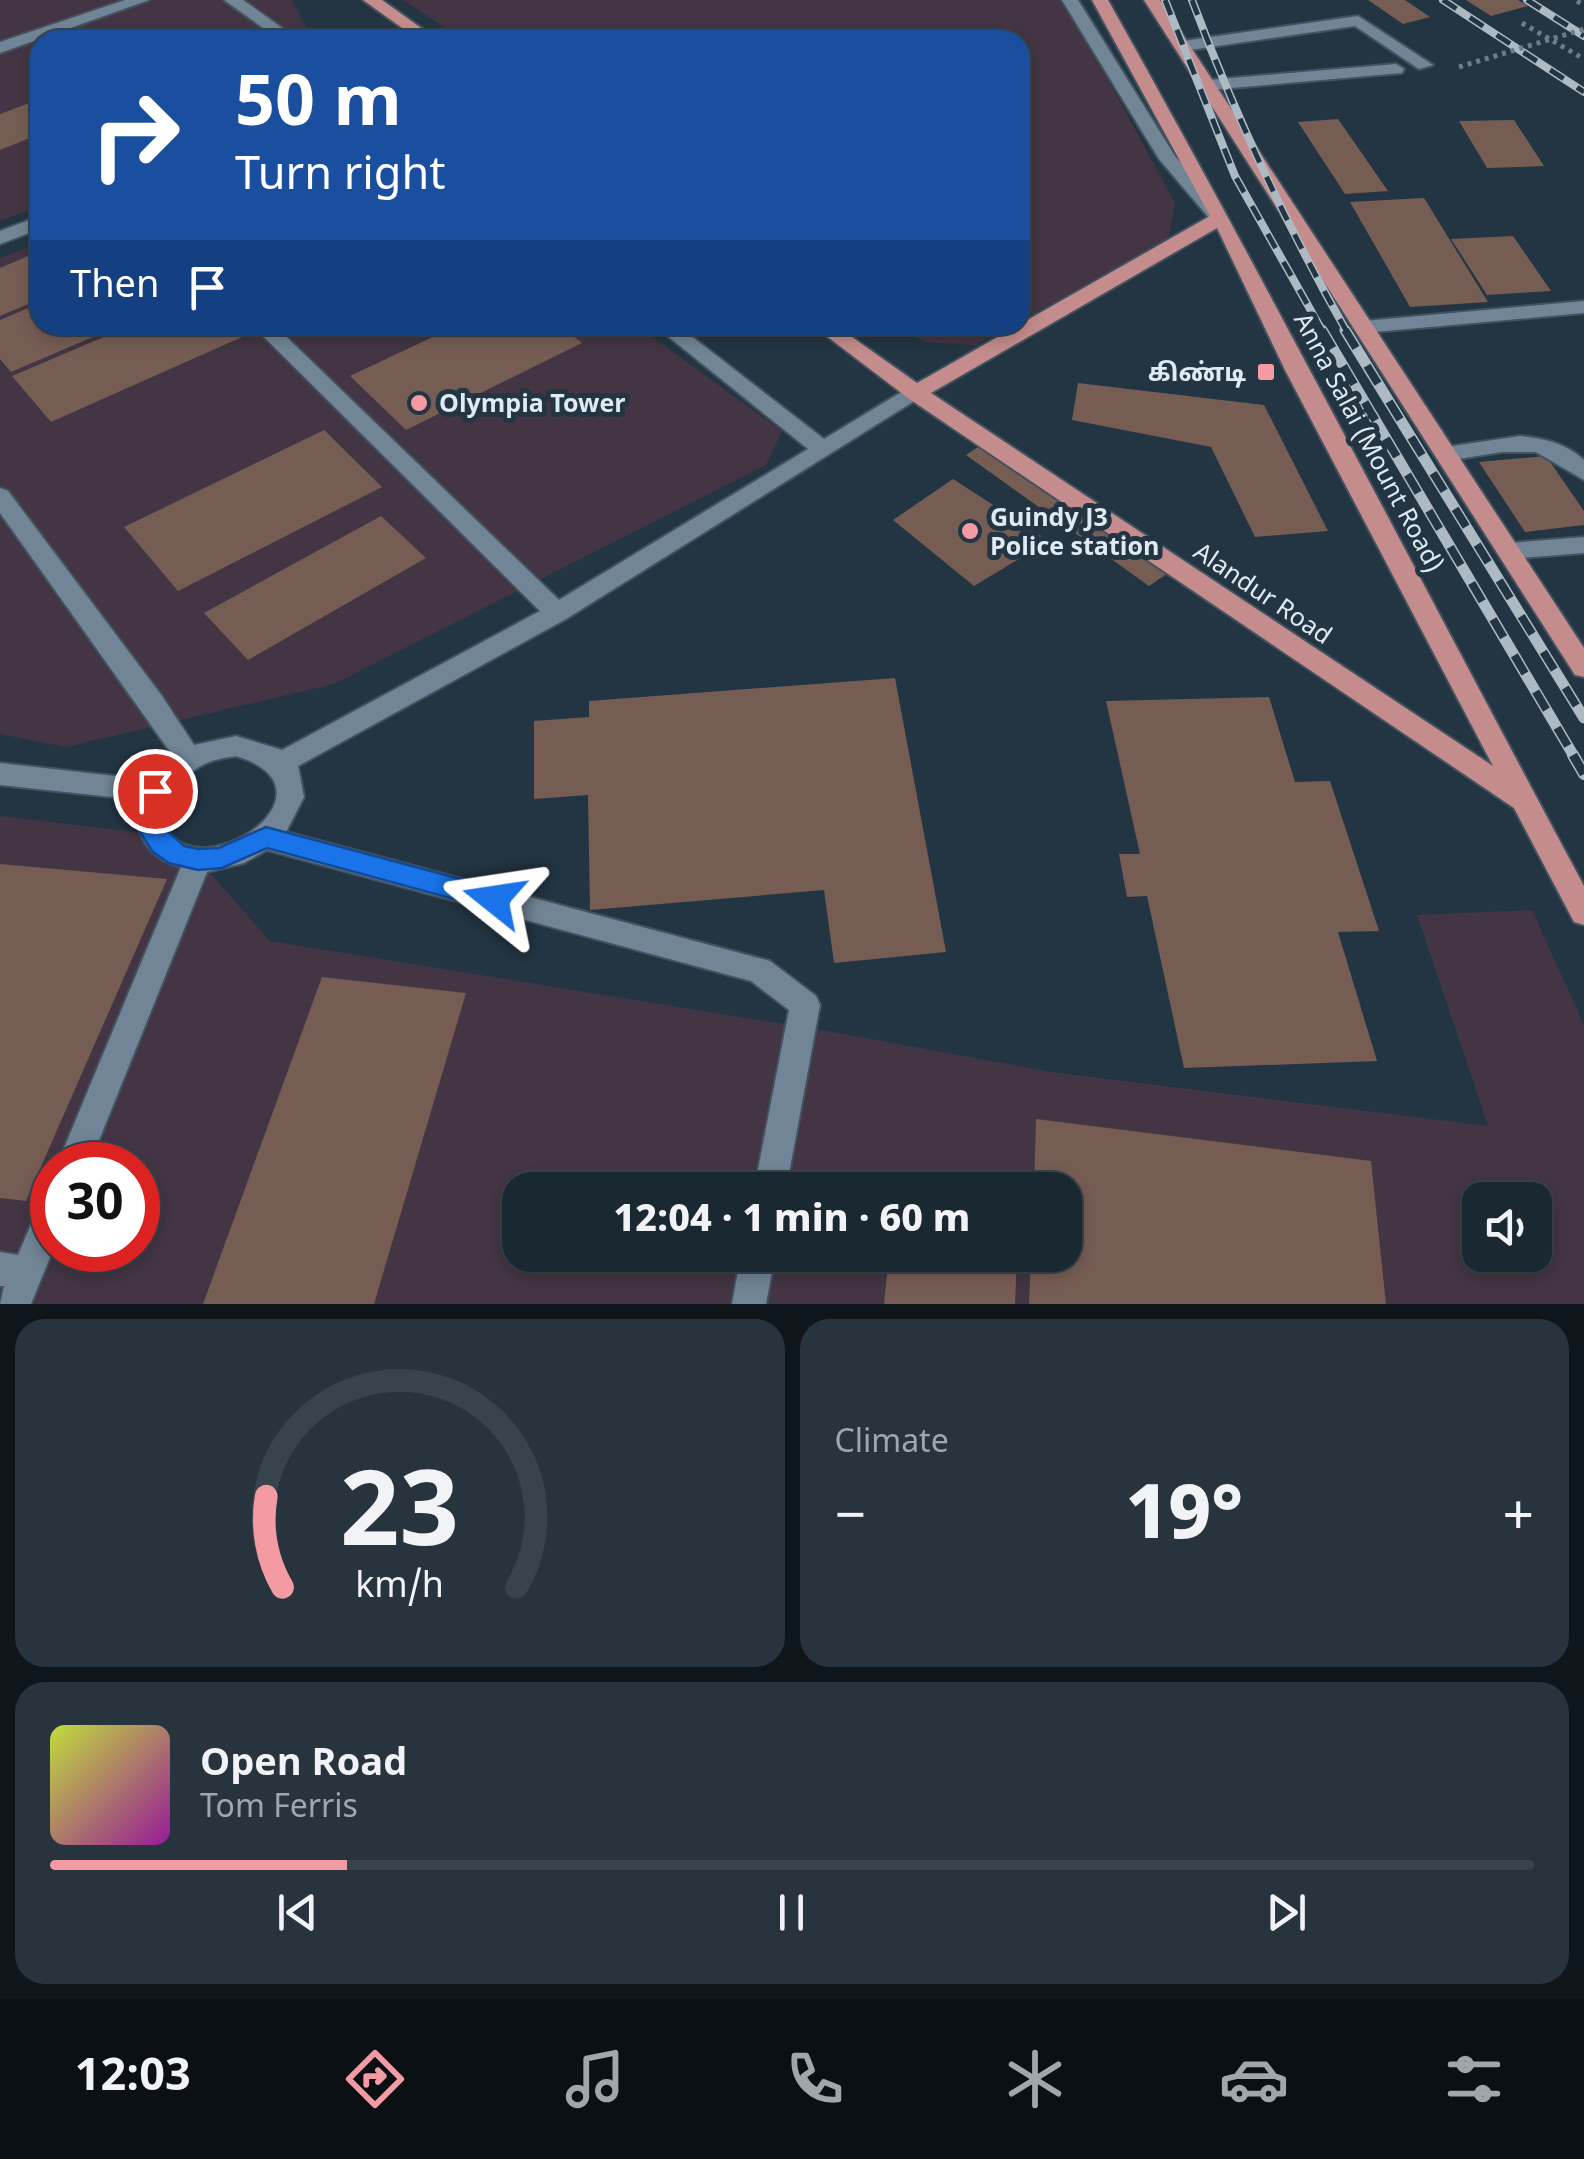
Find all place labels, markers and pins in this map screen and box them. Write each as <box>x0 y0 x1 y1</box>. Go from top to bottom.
place label: கிண்டி <box>1148 359 1246 390</box>
marker: கிண்டி <box>1255 361 1277 383</box>
place label: Olympia Tower <box>439 390 626 421</box>
marker: Olympia Tower <box>408 392 430 414</box>
place label: Guindy J3 Police station <box>990 504 1159 564</box>
marker: Guindy J3 Police station <box>959 520 981 542</box>
pin <box>113 749 198 834</box>

